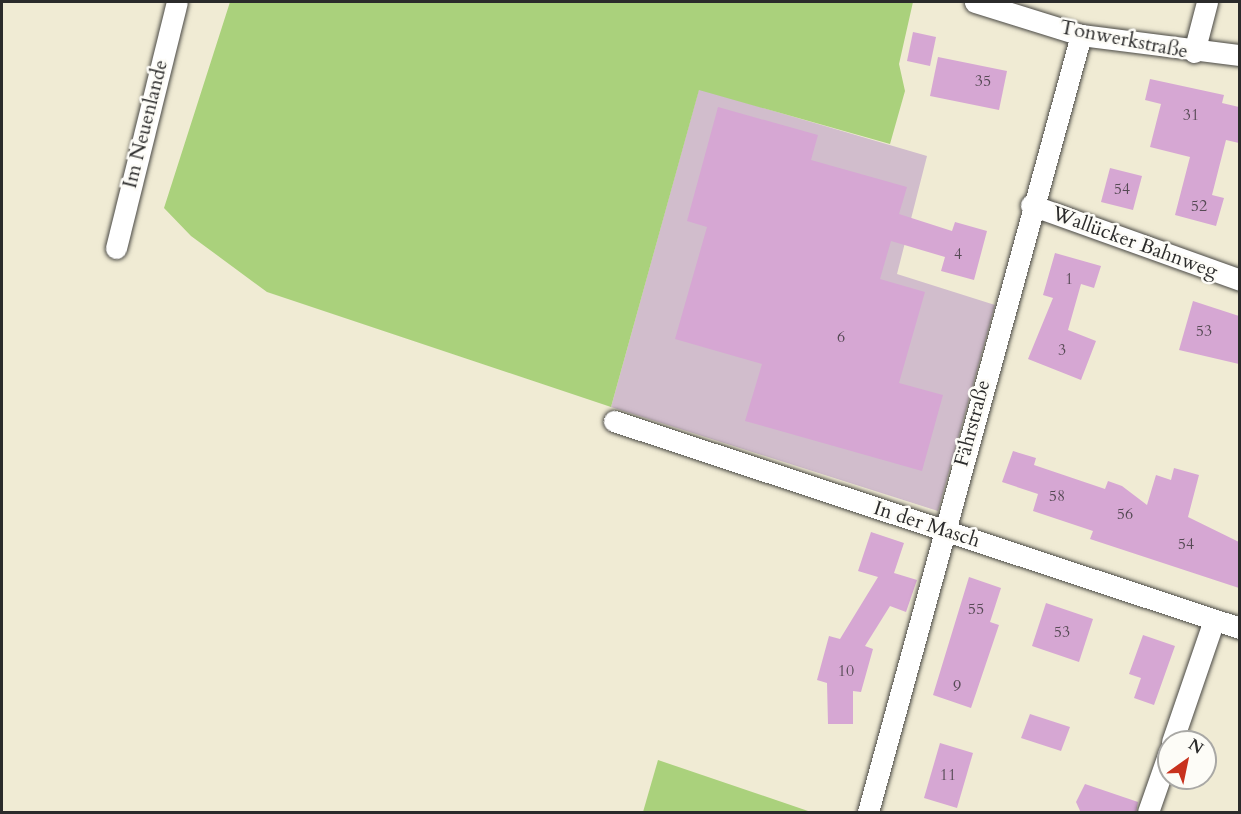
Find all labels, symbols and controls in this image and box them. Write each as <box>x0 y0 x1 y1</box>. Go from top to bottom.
street label: Tonwerkstraße <box>1058 15 1190 63</box>
street label: Im Neuenlande <box>117 57 173 191</box>
house number: 35 <box>975 71 991 91</box>
house number: 31 <box>1183 105 1199 125</box>
house number: 54 <box>1114 179 1130 199</box>
house number: 52 <box>1191 196 1207 216</box>
street label: Wallücker Bahnweg <box>1049 201 1221 283</box>
house number: 4 <box>954 244 962 264</box>
house number: 1 <box>1065 269 1073 289</box>
house number: 53 <box>1196 321 1212 341</box>
house number: 6 <box>837 327 845 347</box>
house number: 3 <box>1058 340 1066 360</box>
street label: Fährstraße <box>949 377 995 469</box>
house number: 58 <box>1049 486 1065 506</box>
street label: In der Masch <box>871 496 983 552</box>
house number: 56 <box>1117 504 1133 524</box>
house number: 54 <box>1178 534 1194 554</box>
house number: 55 <box>968 599 984 619</box>
house number: 53 <box>1054 622 1070 642</box>
house number: 10 <box>838 661 854 681</box>
house number: 9 <box>953 676 961 696</box>
north arrow <box>1157 730 1217 790</box>
text: N <box>1184 734 1208 760</box>
house number: 11 <box>940 765 956 785</box>

